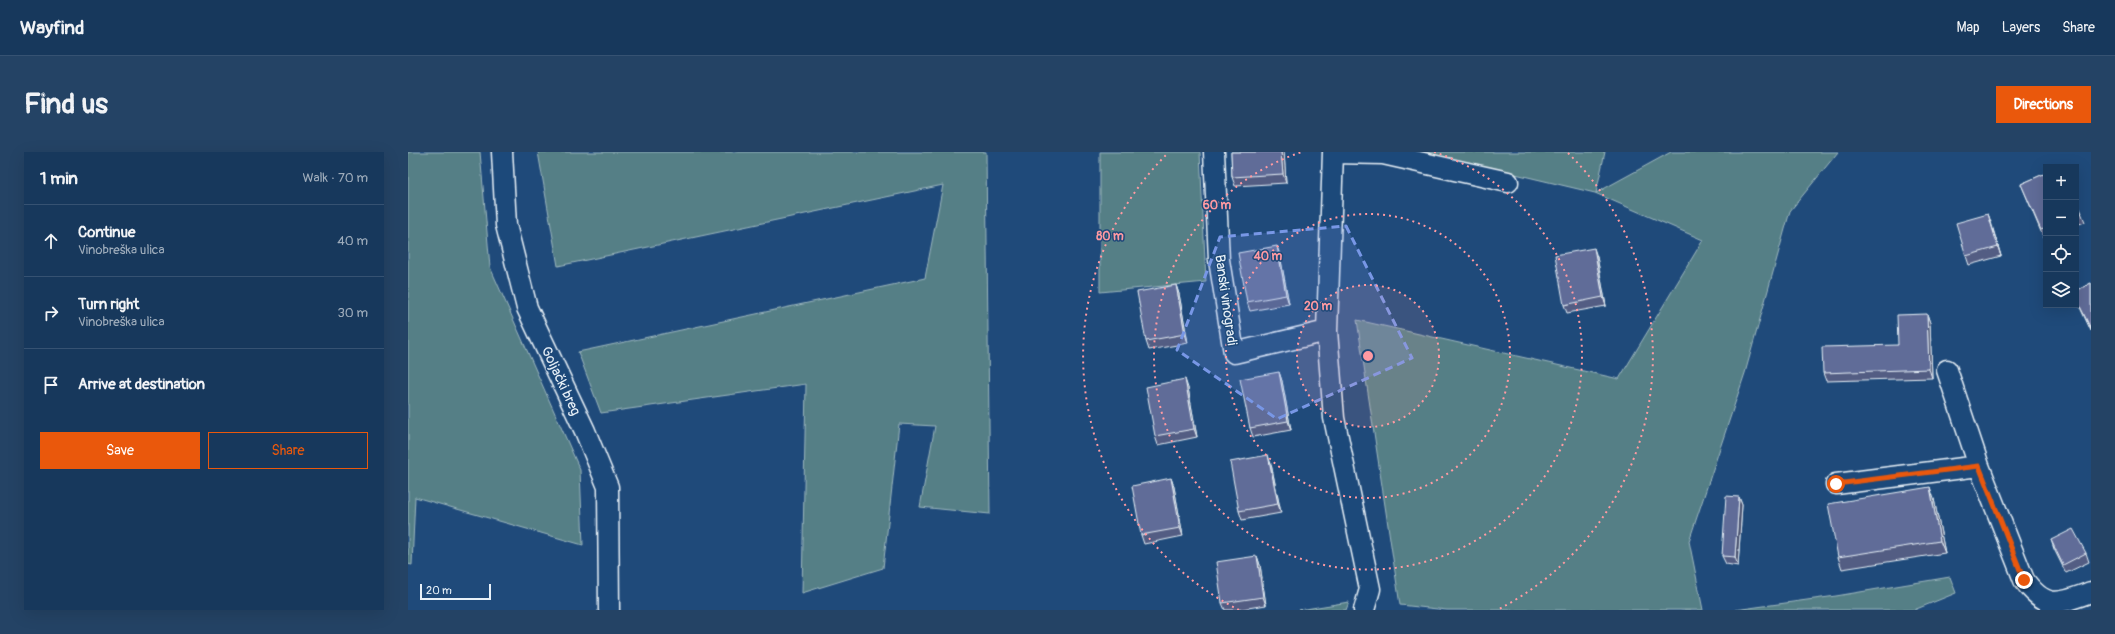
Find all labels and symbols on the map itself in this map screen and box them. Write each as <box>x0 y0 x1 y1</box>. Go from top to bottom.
text: 60 m <box>1203 198 1232 213</box>
text: 80 m <box>1096 229 1124 244</box>
text: 40 m <box>1253 249 1283 264</box>
street label: Banski vinogradi <box>1211 253 1241 347</box>
text: 20 m <box>1304 299 1332 314</box>
street label: Goljački breg <box>538 344 584 418</box>
centre of rings <box>1361 349 1375 363</box>
route start <box>1827 475 1845 493</box>
route end <box>2015 571 2033 589</box>
scale bar <box>420 582 491 601</box>

